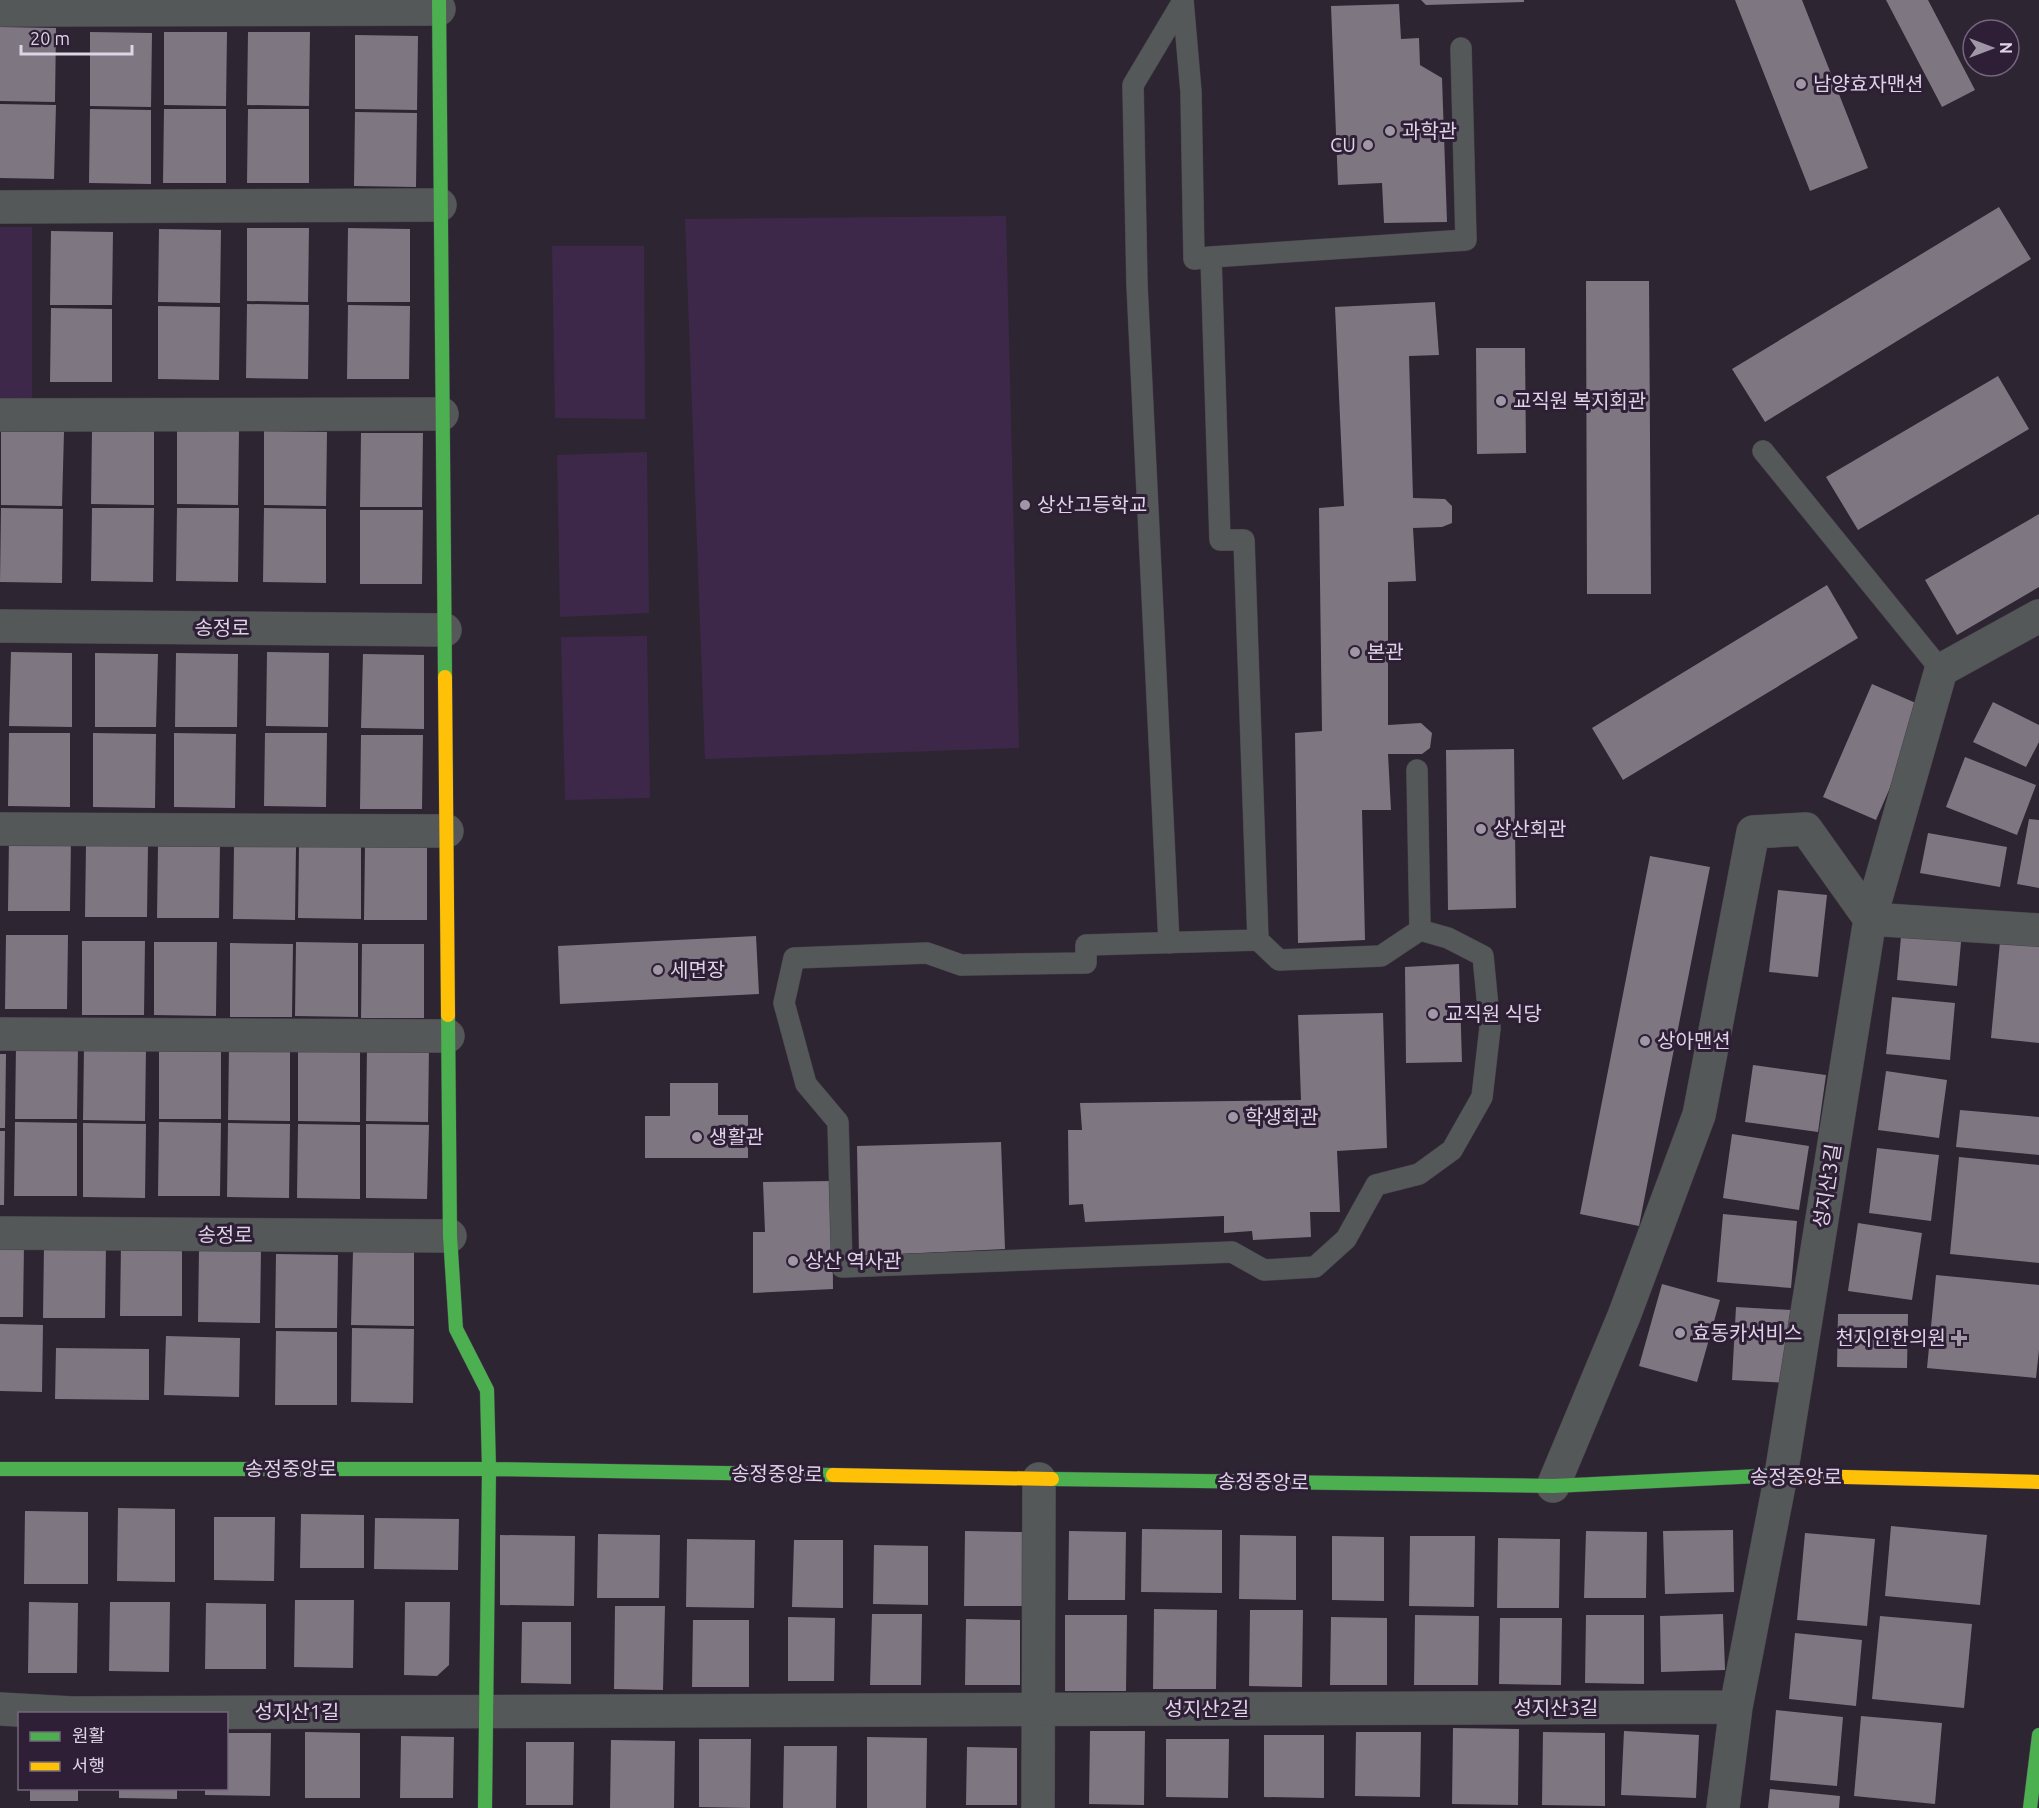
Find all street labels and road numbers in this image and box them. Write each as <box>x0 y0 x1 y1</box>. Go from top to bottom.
street label: 송정로 <box>194 616 250 639</box>
street label: 성지산3길 <box>1809 1142 1845 1230</box>
street label: 송정로 <box>197 1223 253 1246</box>
street label: 송정중앙로 <box>245 1457 337 1480</box>
street label: 송정중앙로 <box>731 1461 823 1486</box>
street label: 송정중앙로 <box>1750 1465 1842 1488</box>
street label: 송정중앙로 <box>1217 1469 1309 1494</box>
street label: 성지산3길 <box>1514 1696 1598 1719</box>
street label: 성지산2길 <box>1165 1697 1249 1720</box>
street label: 성지산1길 <box>255 1700 339 1723</box>

